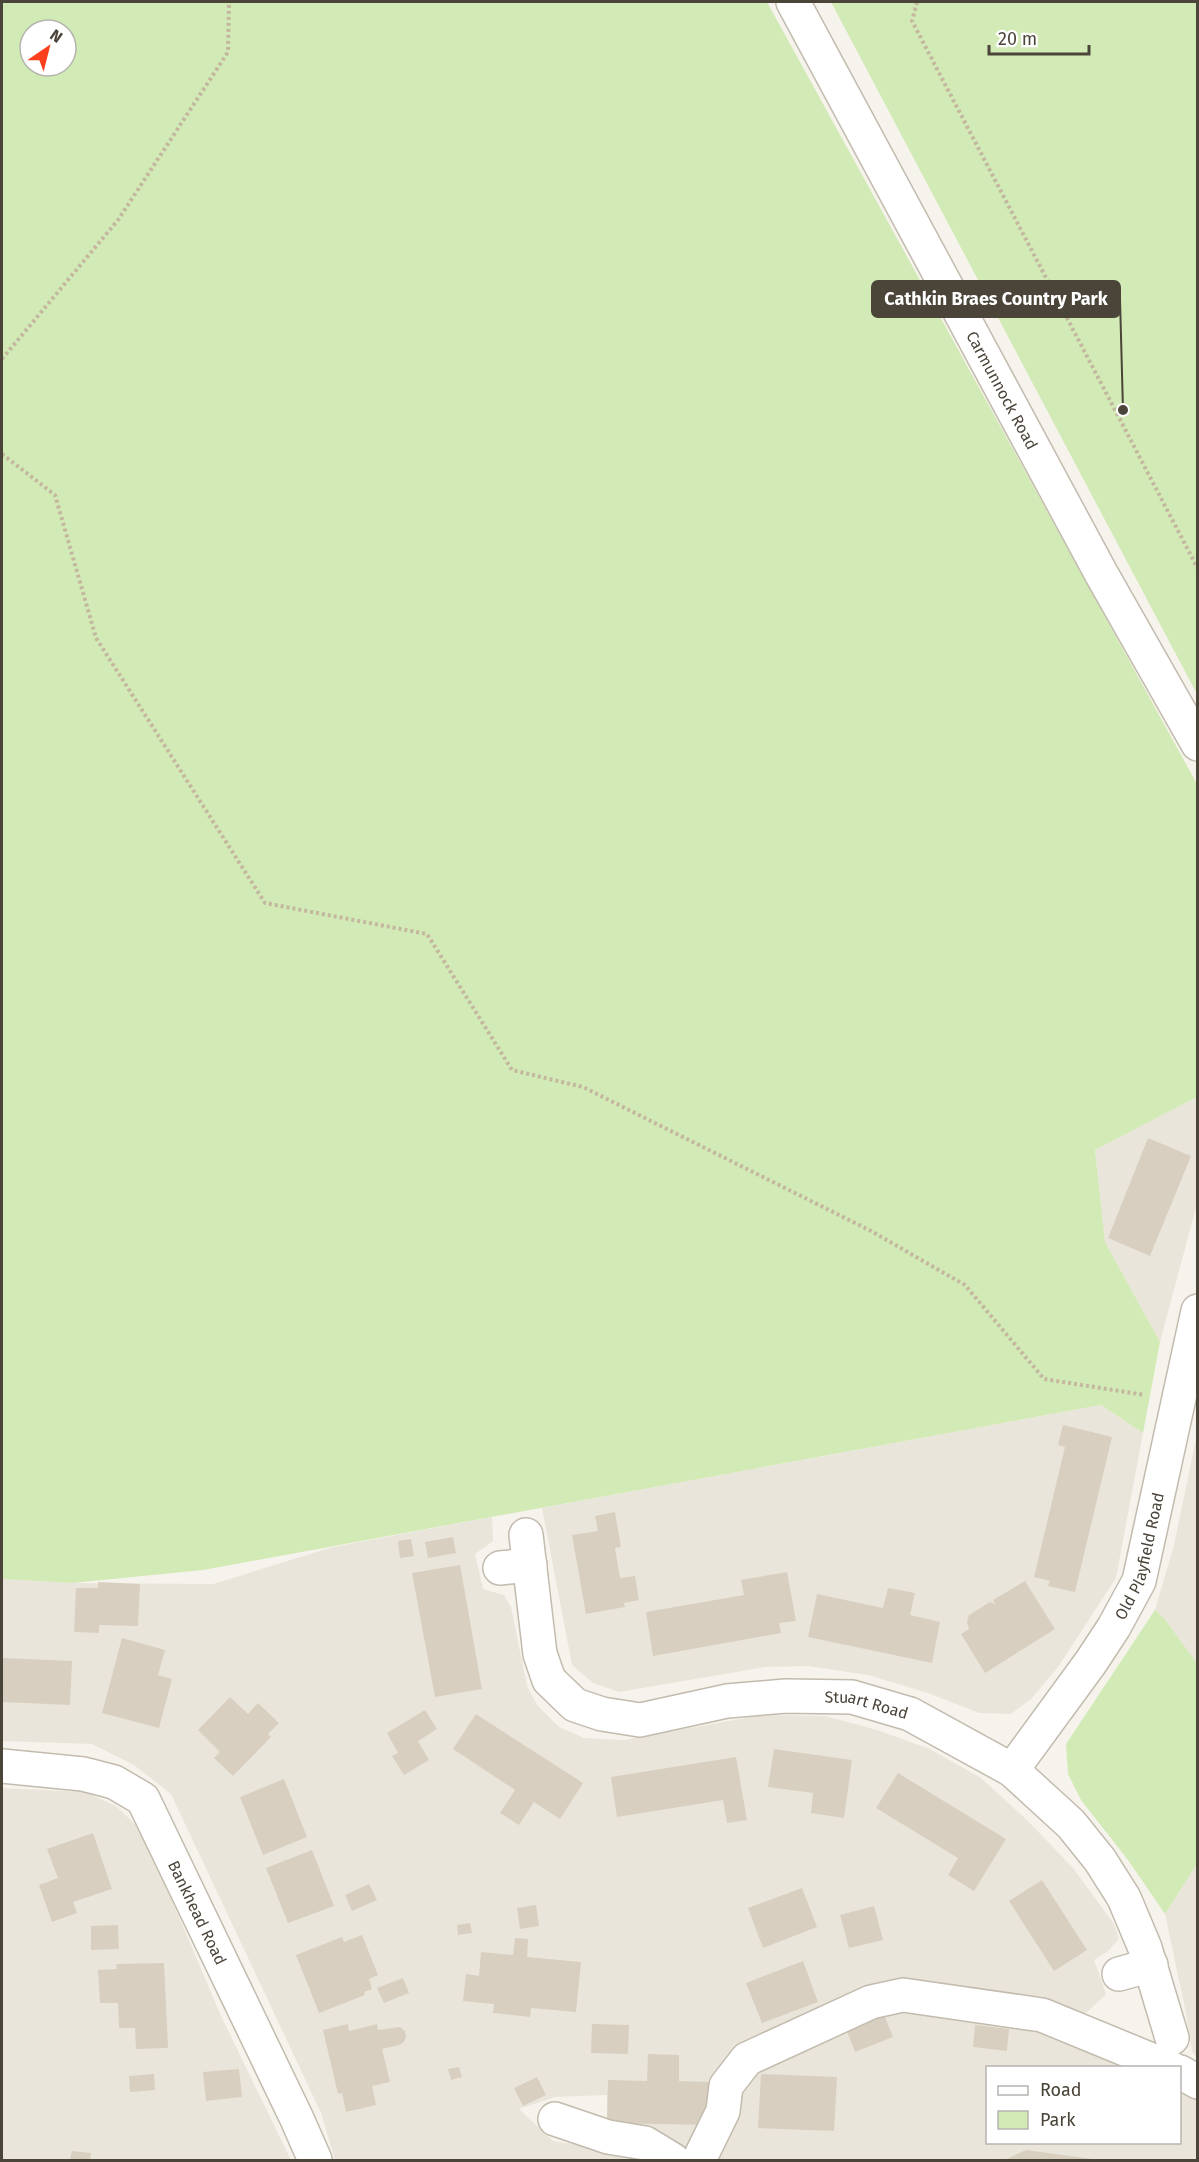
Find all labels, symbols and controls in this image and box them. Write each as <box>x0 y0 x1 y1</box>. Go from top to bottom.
north arrow <box>18 18 78 78</box>
scale bar <box>989 18 1090 56</box>
text: N <box>47 25 66 47</box>
text: 20 m <box>998 28 1037 50</box>
callout: Cathkin Braes Country Park <box>872 281 1120 317</box>
text: Cathkin Braes Country Park <box>884 288 1109 310</box>
street label: Carmunnock Road <box>963 328 1042 453</box>
street label: Old Playfield Road <box>1110 1491 1168 1623</box>
street label: Stuart Road <box>824 1687 911 1722</box>
street label: Bankhead Road <box>164 1857 231 1968</box>
legend <box>986 2066 1181 2144</box>
text: Road <box>1040 2079 1082 2101</box>
text: Park <box>1040 2109 1076 2131</box>

